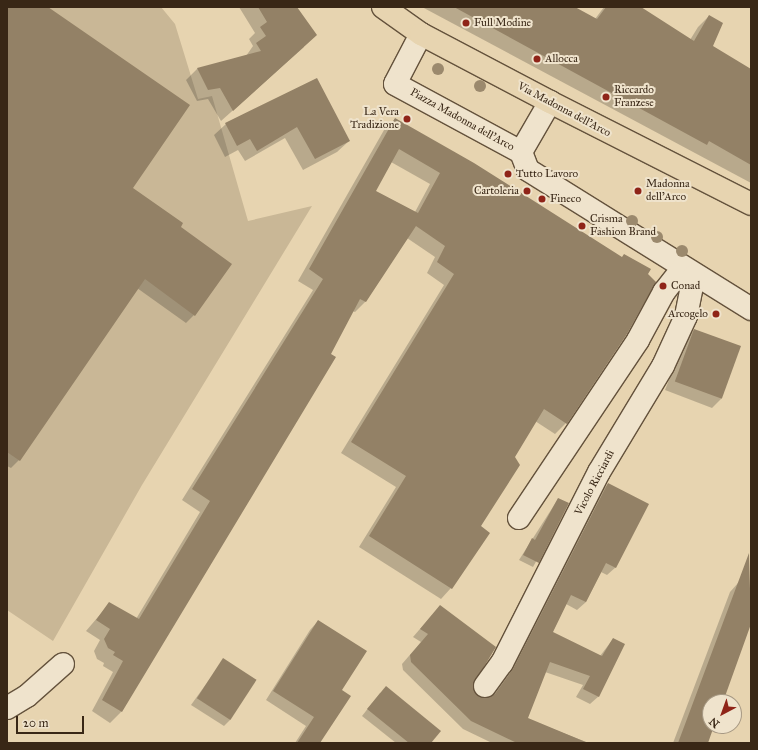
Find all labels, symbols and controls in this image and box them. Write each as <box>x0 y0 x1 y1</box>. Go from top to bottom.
place label: Full Modine <box>474 16 531 30</box>
marker: Full Modine <box>461 18 471 28</box>
place label: Allocca <box>545 52 578 66</box>
marker: Allocca <box>532 54 542 64</box>
street label: Via Madonna dell'Arco <box>515 80 613 140</box>
place label: Riccardo Franzese <box>614 84 654 110</box>
street label: Piazza Madonna dell'Arco <box>408 86 516 154</box>
marker: Riccardo Franzese <box>601 92 611 102</box>
place label: La Vera Tradizione <box>350 106 399 132</box>
marker: La Vera Tradizione <box>402 114 412 124</box>
place label: Tutto Lavoro <box>516 167 578 181</box>
marker: Tutto Lavoro <box>503 169 513 179</box>
place label: Madonna dell'Arco <box>646 178 690 204</box>
place label: Cartoleria <box>474 184 519 198</box>
marker: Cartoleria <box>522 186 532 196</box>
marker: Madonna dell'Arco <box>633 186 643 196</box>
place label: Fineco <box>550 192 581 206</box>
marker: Fineco <box>537 194 547 204</box>
place label: Crisma Fashion Brand <box>590 213 656 239</box>
marker: Crisma Fashion Brand <box>577 221 587 231</box>
place label: Conad <box>671 279 700 293</box>
marker: Conad <box>658 281 668 291</box>
place label: Arcogelo <box>668 307 708 321</box>
marker: Arcogelo <box>711 309 721 319</box>
street label: Vicolo Ricciardi <box>572 448 618 518</box>
north arrow <box>702 694 742 734</box>
scale bar <box>18 708 86 734</box>
text: N <box>707 715 722 731</box>
text: 20 m <box>23 716 49 730</box>

